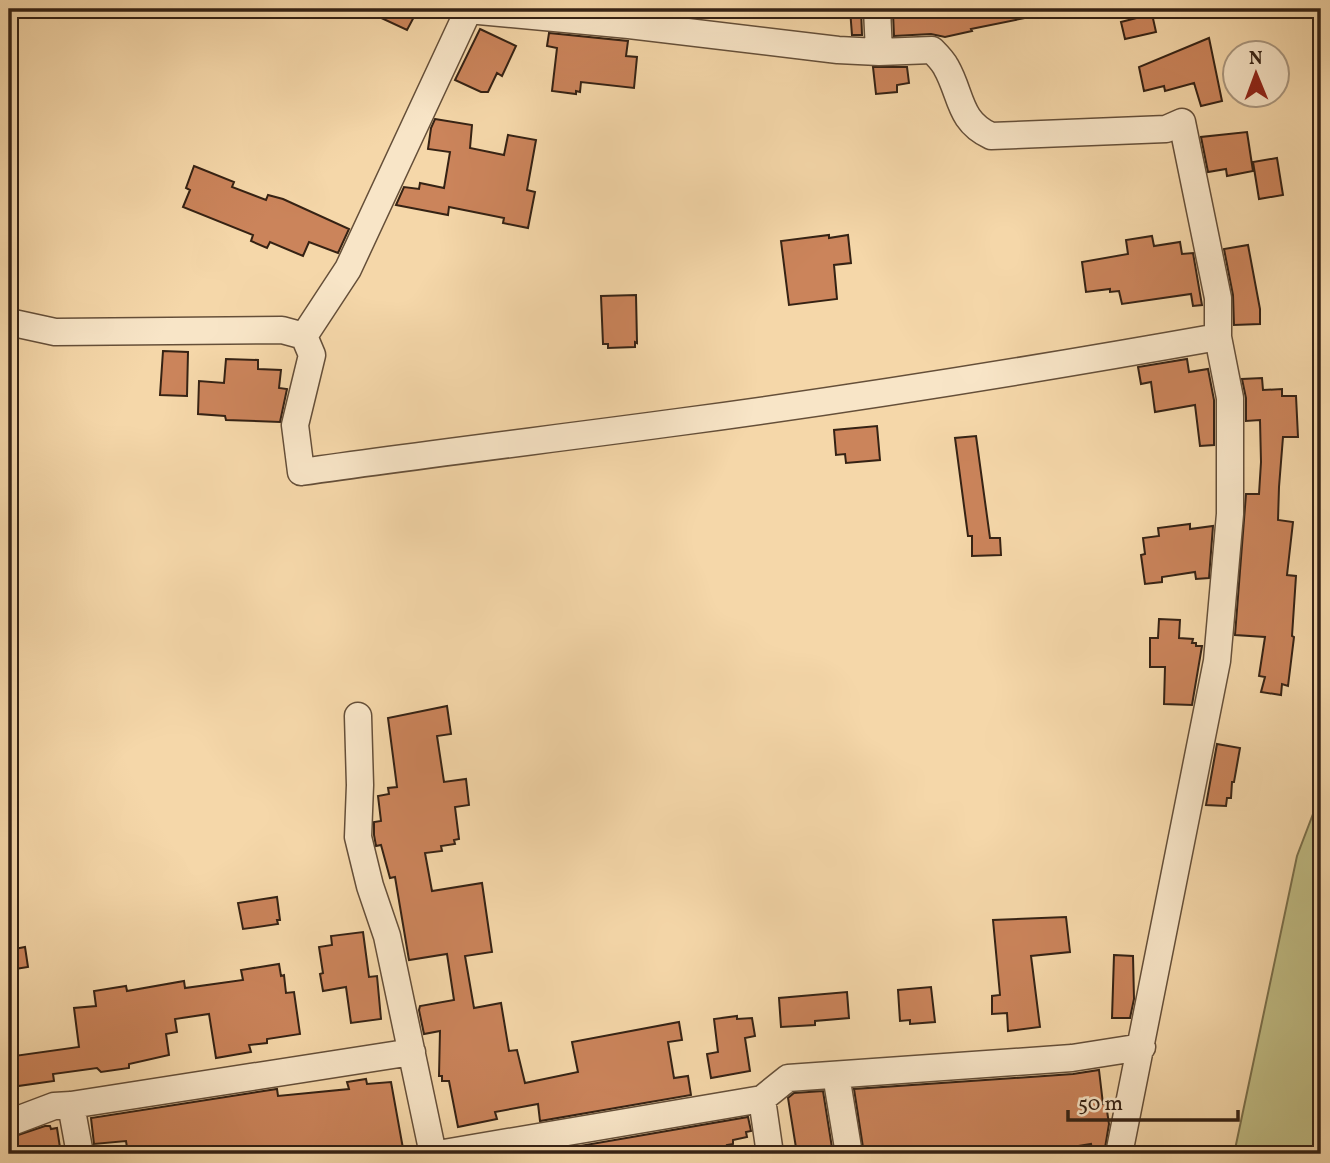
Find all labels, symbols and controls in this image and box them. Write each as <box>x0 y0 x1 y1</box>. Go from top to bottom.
north arrow <box>1222 38 1292 108</box>
text: N <box>1249 46 1263 72</box>
scale bar <box>1068 1079 1237 1123</box>
text: 50 m <box>1078 1090 1123 1119</box>

